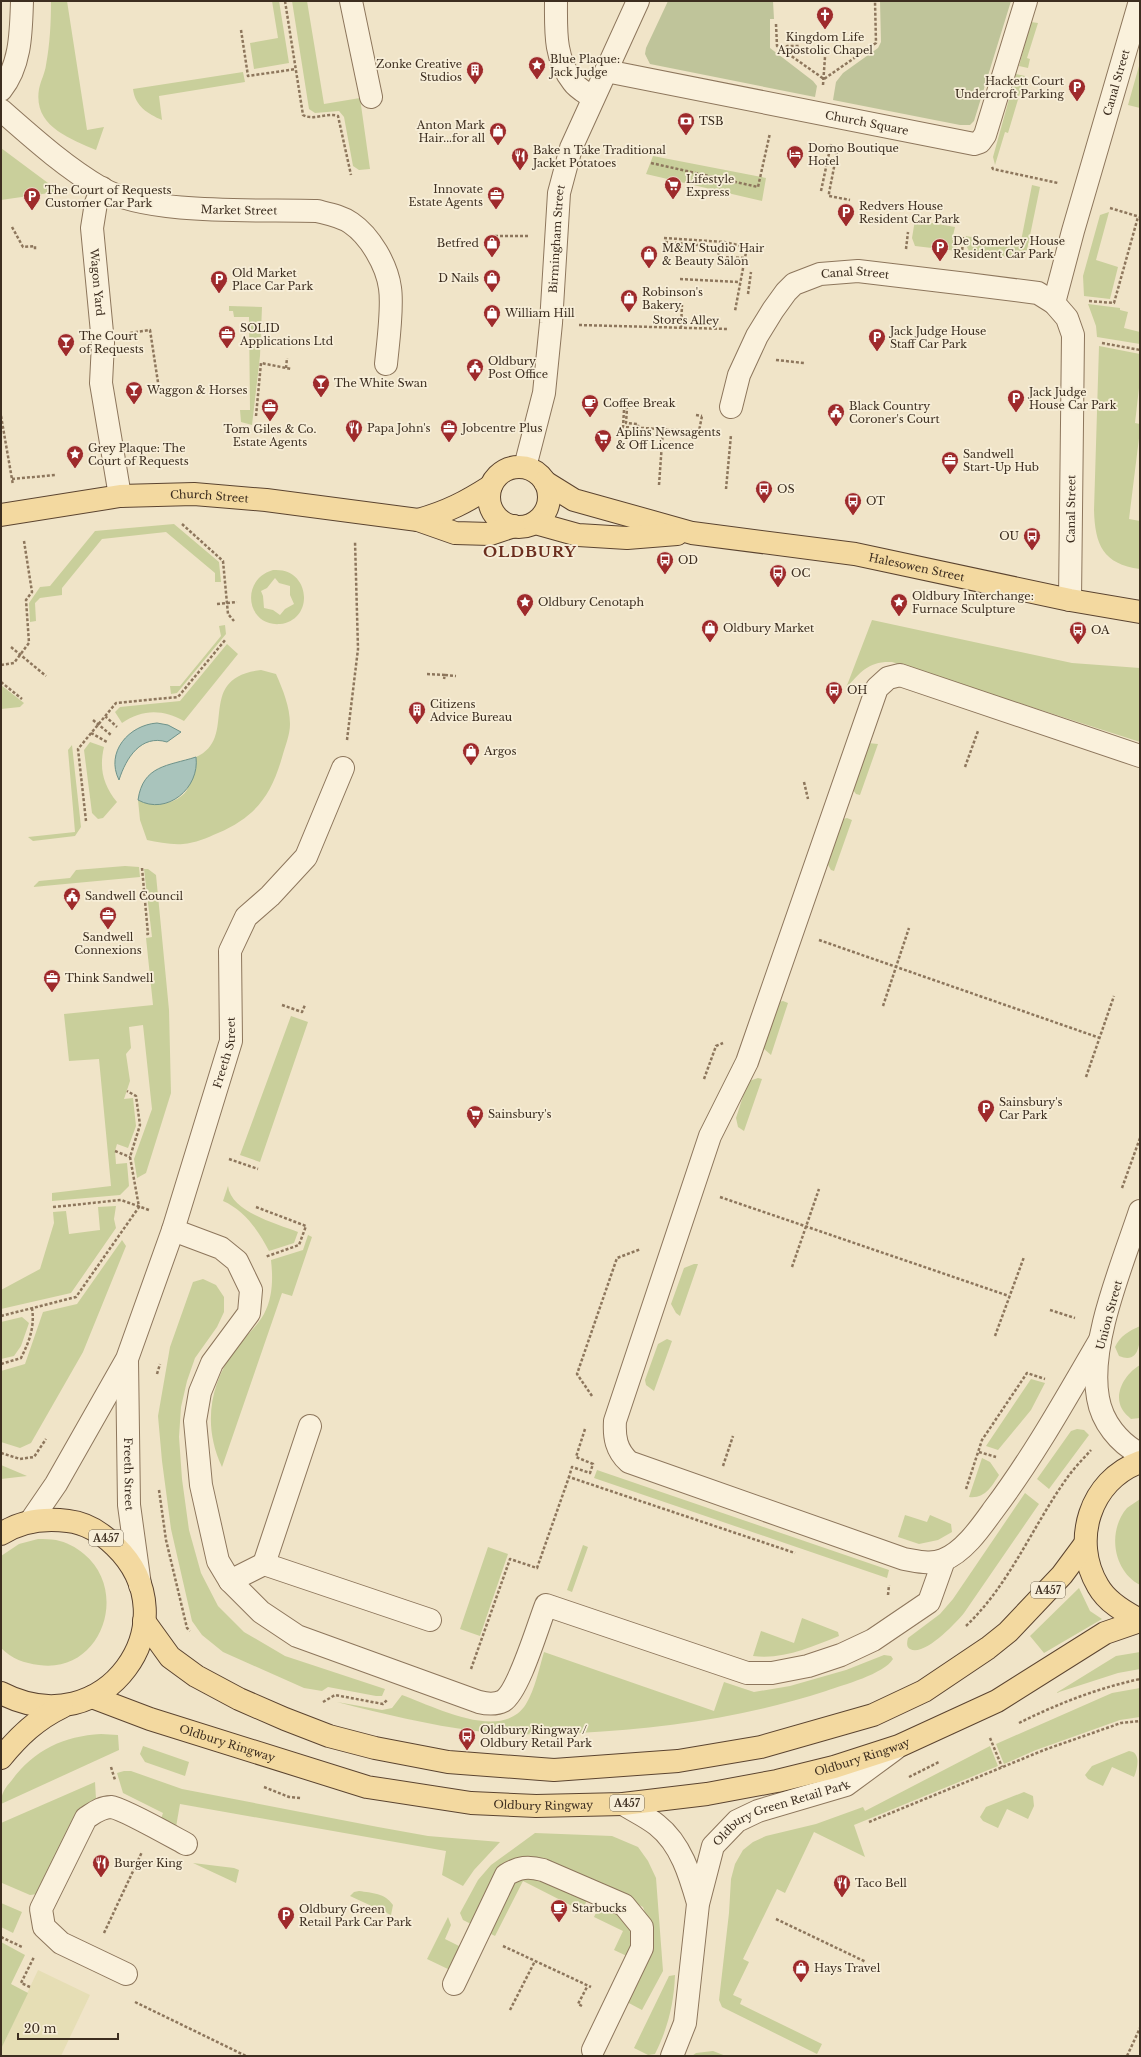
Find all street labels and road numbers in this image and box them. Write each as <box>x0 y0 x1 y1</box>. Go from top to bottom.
street label: Canal Street <box>1100 47 1133 117</box>
street label: Church Square <box>824 108 910 138</box>
street label: Birmingham Street <box>546 182 568 294</box>
street label: Market Street <box>200 202 278 218</box>
street label: Wagon Yard <box>87 247 107 317</box>
street label: Canal Street <box>820 264 891 282</box>
street label: Stores Alley <box>653 312 719 328</box>
street label: Canal Street <box>1064 474 1078 543</box>
street label: Church Street <box>170 487 250 506</box>
street label: Halesowen Street <box>867 550 967 584</box>
street label: Freeth Street <box>210 1016 238 1090</box>
street label: Union Street <box>1093 1278 1125 1351</box>
street label: Freeth Street <box>121 1437 137 1512</box>
road number: A457 <box>89 1530 123 1546</box>
road number: A457 <box>1031 1582 1065 1598</box>
street label: Oldbury Ringway <box>178 1722 277 1765</box>
street label: Oldbury Ringway <box>813 1735 912 1779</box>
street label: Oldbury Green Retail Park <box>710 1777 853 1849</box>
road number: A457 <box>610 1795 644 1811</box>
street label: Oldbury Ringway <box>493 1797 593 1813</box>

